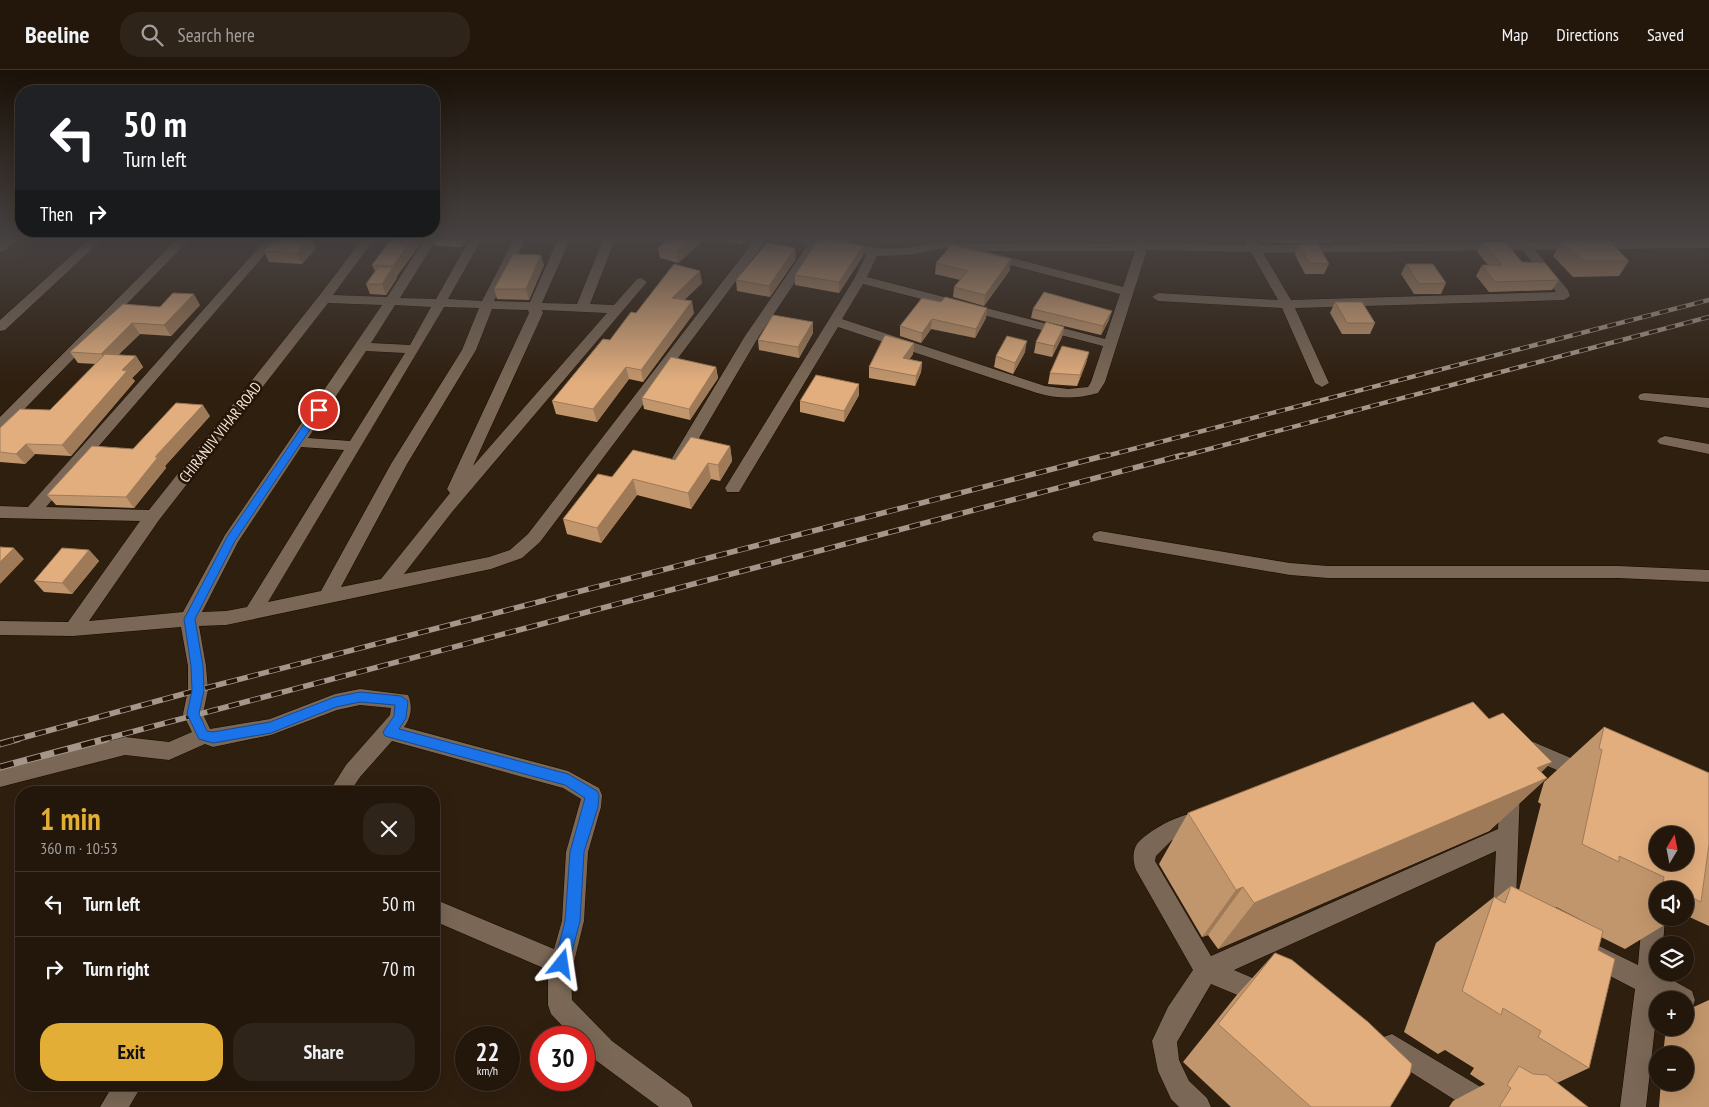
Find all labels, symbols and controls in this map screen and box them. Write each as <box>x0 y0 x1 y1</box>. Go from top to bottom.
search box <box>120 12 470 57</box>
text: Beeline <box>25 19 90 50</box>
icon: search <box>138 21 166 49</box>
text: Search here <box>178 23 255 47</box>
text: Map <box>1502 23 1528 46</box>
text: Directions <box>1556 23 1619 46</box>
text: Saved <box>1647 23 1684 46</box>
text: 50 m <box>123 101 187 147</box>
icon: left <box>40 105 105 170</box>
text: Turn left <box>123 145 187 173</box>
icon: right <box>83 200 111 228</box>
text: Then <box>40 202 73 226</box>
street label: CHIRANJIV VIHAR ROAD <box>175 378 265 486</box>
pin <box>298 389 340 431</box>
icon: arrive <box>305 396 333 424</box>
text: 1 min <box>40 799 101 838</box>
button: close <box>363 803 415 855</box>
north arrow <box>1649 826 1694 871</box>
map controls <box>1649 826 1694 1091</box>
text: 360 m · 10:53 <box>40 838 118 858</box>
button: sound <box>1649 881 1694 926</box>
icon: left <box>40 890 68 918</box>
text: Turn left <box>83 892 140 916</box>
text: 50 m <box>382 892 415 916</box>
button: layers <box>1649 936 1694 981</box>
position arrow <box>535 937 587 989</box>
icon: right <box>40 955 68 983</box>
text: Turn right <box>83 957 149 981</box>
text: 70 m <box>382 957 415 981</box>
button: + <box>1649 991 1694 1036</box>
button: Exit <box>40 1023 223 1081</box>
button: Share <box>233 1023 415 1081</box>
speed limit sign: 30 <box>530 1026 595 1091</box>
text: 22 <box>476 1036 499 1068</box>
button: − <box>1649 1046 1694 1091</box>
text: km/h <box>477 1063 498 1078</box>

